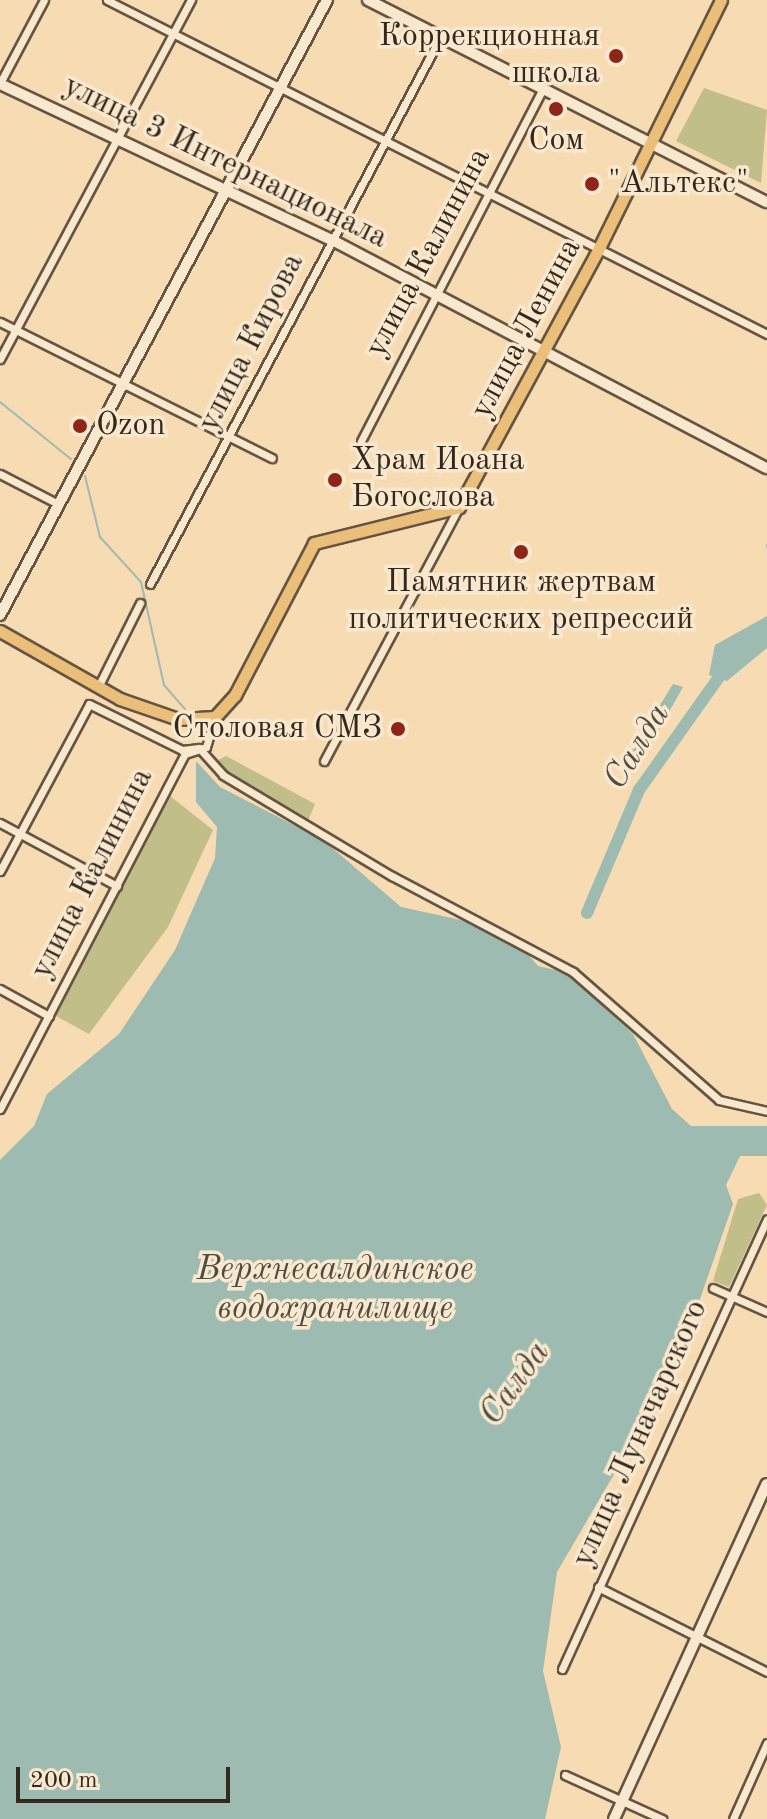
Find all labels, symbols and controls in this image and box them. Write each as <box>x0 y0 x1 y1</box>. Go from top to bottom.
place label: Коррекционная школа <box>379 19 600 94</box>
marker: Коррекционная школа <box>607 47 625 65</box>
street label: улица 3 Интернационала <box>57 68 393 258</box>
marker: Сом <box>547 100 565 118</box>
place label: Сом <box>528 122 584 160</box>
street label: улица Калинина <box>358 142 500 364</box>
place label: "Альтекс" <box>608 165 749 203</box>
marker: "Альтекс" <box>583 175 601 193</box>
street label: улица Ленина <box>463 232 591 426</box>
street label: улица Кирова <box>191 247 313 439</box>
place label: Ozon <box>96 407 166 445</box>
marker: Ozon <box>71 417 89 435</box>
place label: Храм Иоана Богослова <box>351 443 524 518</box>
marker: Храм Иоана Богослова <box>326 471 344 489</box>
marker: Памятник жертвам политических репрессий <box>512 543 530 561</box>
place label: Памятник жертвам политических репрессий <box>348 565 694 640</box>
water label: Салда <box>596 696 680 798</box>
place label: Столовая СМЗ <box>173 710 382 748</box>
marker: Столовая СМЗ <box>389 720 407 738</box>
street label: улица Калинина <box>23 762 163 986</box>
water label: Верхнесалдинское водохранилище <box>197 1250 473 1330</box>
street label: улица Луначарского <box>565 1294 717 1574</box>
water label: Салда <box>472 1334 560 1434</box>
scale bar <box>20 1751 234 1801</box>
text: 200 m <box>30 1769 98 1793</box>

